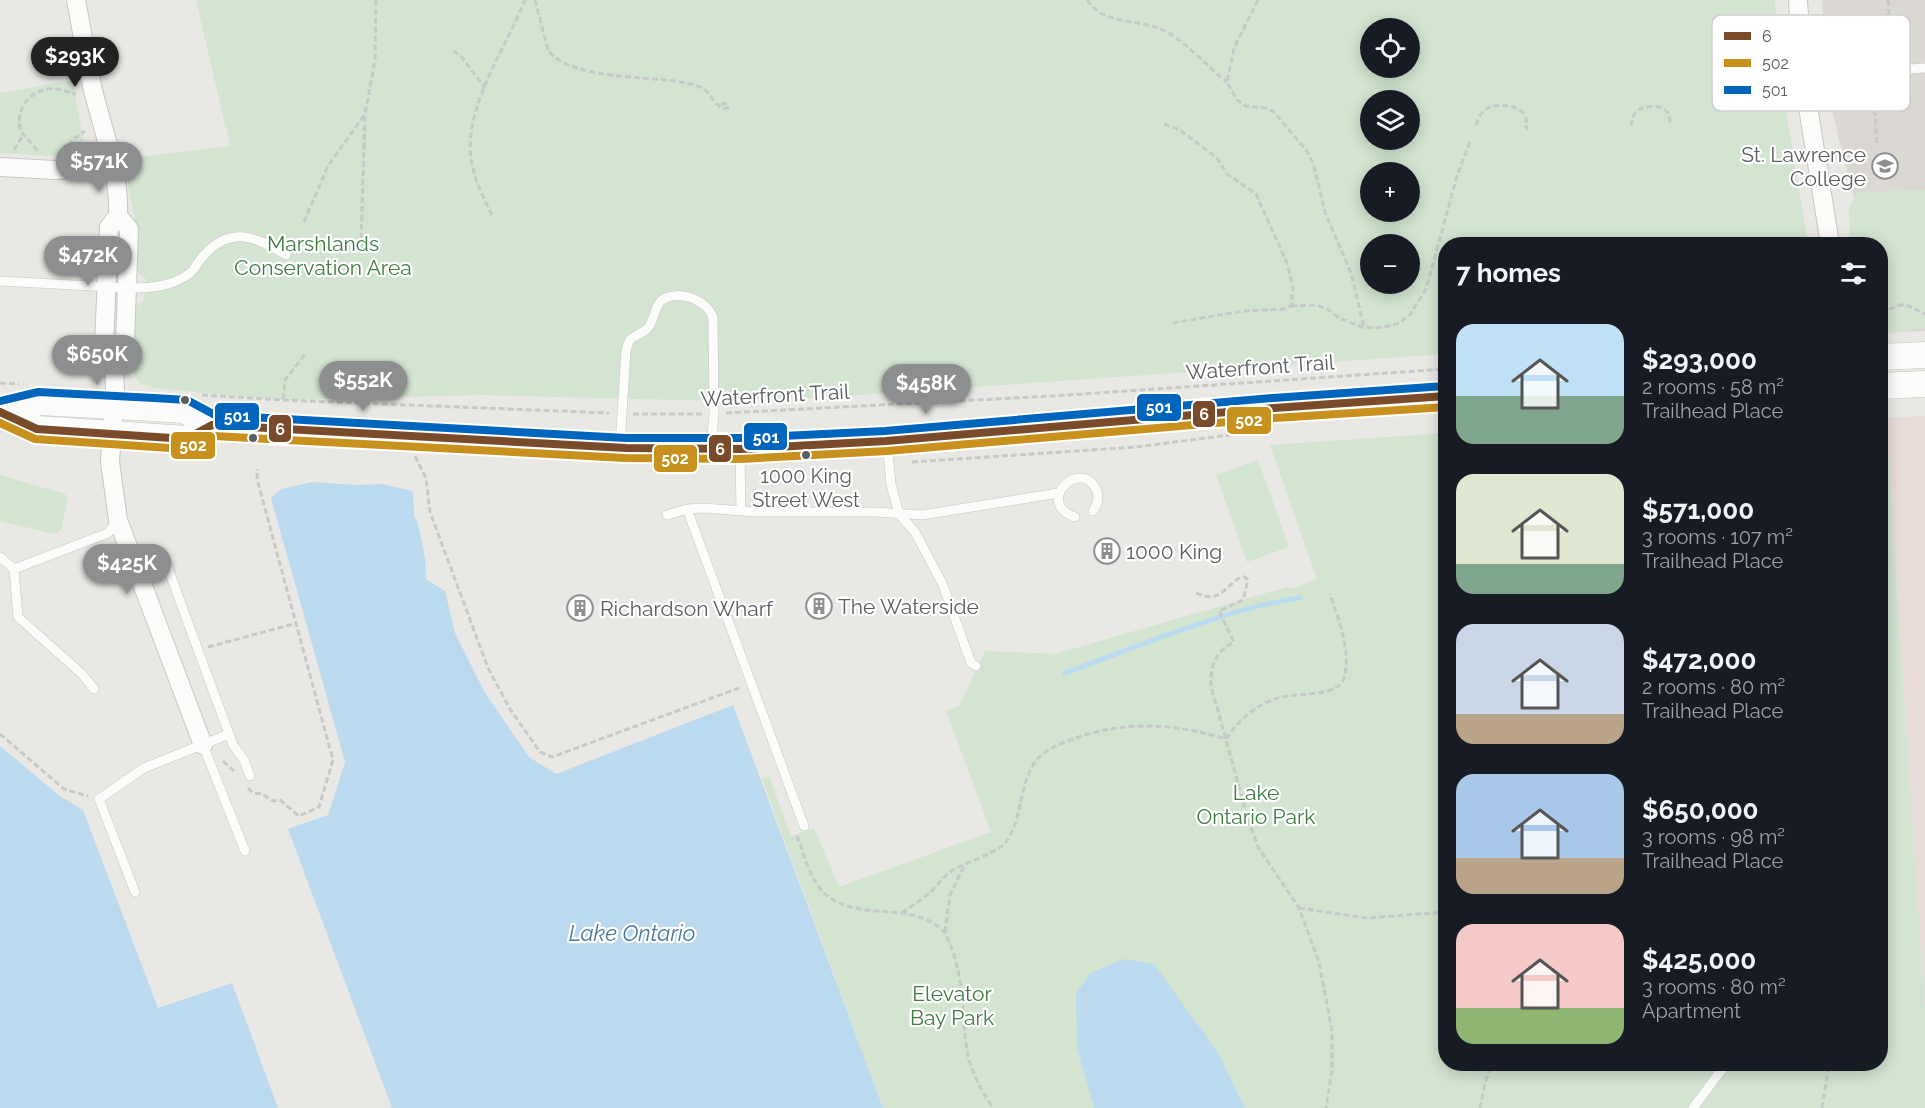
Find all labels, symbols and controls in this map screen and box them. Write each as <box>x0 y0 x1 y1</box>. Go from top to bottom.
legend <box>1712 15 1910 111</box>
map controls <box>1360 18 1420 294</box>
button: locate <box>1360 18 1420 78</box>
text: 6 <box>1762 27 1772 46</box>
pin: $293K <box>33 37 117 88</box>
text: $293K <box>45 44 105 68</box>
text: 502 <box>1762 54 1789 73</box>
text: 501 <box>1762 81 1788 100</box>
button: layers <box>1360 90 1420 150</box>
pin: $571K <box>57 142 141 193</box>
place label: St. Lawrence College <box>1741 142 1866 191</box>
text: $571K <box>70 149 128 173</box>
school or university icon: St. Lawrence College <box>1870 151 1900 181</box>
button: + <box>1360 162 1420 222</box>
park label: Marshlands Conservation Area <box>234 231 412 280</box>
button: − <box>1360 234 1420 294</box>
pin: $472K <box>46 236 130 287</box>
text: $472K <box>58 243 118 267</box>
icon: filters <box>1837 257 1870 290</box>
text: 7 homes <box>1456 258 1561 288</box>
pin: $650K <box>55 335 139 386</box>
text: $650K <box>66 342 128 366</box>
text: $293,000 <box>1642 345 1757 375</box>
icon: home <box>1504 348 1576 420</box>
street label: Waterfront Trail <box>1185 349 1336 385</box>
pin: $552K <box>321 361 405 412</box>
pin: $458K <box>884 364 968 415</box>
text: $552K <box>333 368 393 392</box>
text: $458K <box>896 371 956 395</box>
text: 2 rooms · 58 m² <box>1642 375 1784 399</box>
street label: Waterfront Trail <box>700 379 850 411</box>
line badge: 501 <box>1136 393 1182 422</box>
unlabelled marker <box>179 394 191 406</box>
text: 501 <box>1146 398 1172 417</box>
text: Trailhead Place <box>1642 399 1783 423</box>
line badge: 6 <box>1192 400 1216 428</box>
line badge: 501 <box>214 402 260 431</box>
text: 6 <box>1199 405 1209 424</box>
line badge: 502 <box>1226 406 1272 435</box>
text: 501 <box>224 407 250 426</box>
text: 502 <box>1235 411 1263 430</box>
line badge: 6 <box>268 414 292 443</box>
text: 6 <box>275 420 285 439</box>
line badge: 501 <box>743 422 788 451</box>
text: 501 <box>753 428 779 447</box>
line badge: 502 <box>170 431 216 460</box>
unlabelled marker <box>247 432 259 444</box>
line badge: 6 <box>708 434 732 463</box>
text: 502 <box>179 436 207 455</box>
text: 6 <box>715 440 725 459</box>
line badge: 502 <box>653 444 698 473</box>
text: 502 <box>661 449 689 468</box>
marker: 1000 King Street West <box>800 449 812 461</box>
place label: 1000 King Street West <box>752 464 860 512</box>
text: $571,000 <box>1642 495 1754 525</box>
icon: home <box>1504 498 1576 570</box>
text: 3 rooms · 107 m² <box>1642 525 1793 549</box>
building icon: 1000 King <box>1092 536 1122 566</box>
place label: 1000 King <box>1126 539 1222 564</box>
pin: $425K <box>85 544 169 595</box>
text: Trailhead Place <box>1642 549 1783 573</box>
text: $425K <box>97 551 157 575</box>
building icon: The Waterside <box>804 591 834 621</box>
building icon: Richardson Wharf <box>565 593 595 623</box>
place label: The Waterside <box>838 594 979 619</box>
place label: Richardson Wharf <box>600 596 774 621</box>
text: $472,000 <box>1642 645 1757 675</box>
icon: home <box>1504 648 1576 720</box>
text: 2 rooms · 80 m² <box>1642 675 1785 699</box>
text: Trailhead Place <box>1642 699 1783 723</box>
park label: Lake Ontario Park <box>1196 780 1316 829</box>
text: $650,000 <box>1642 795 1759 825</box>
icon: home <box>1504 798 1576 870</box>
text: 3 rooms · 98 m² <box>1642 825 1785 849</box>
text: Trailhead Place <box>1642 849 1783 873</box>
water label: Lake Ontario <box>569 920 695 946</box>
text: $425,000 <box>1642 945 1756 975</box>
icon: home <box>1504 948 1576 1020</box>
text: 3 rooms · 80 m² <box>1642 975 1786 999</box>
park label: Elevator Bay Park <box>910 981 994 1030</box>
text: Apartment <box>1642 999 1741 1023</box>

